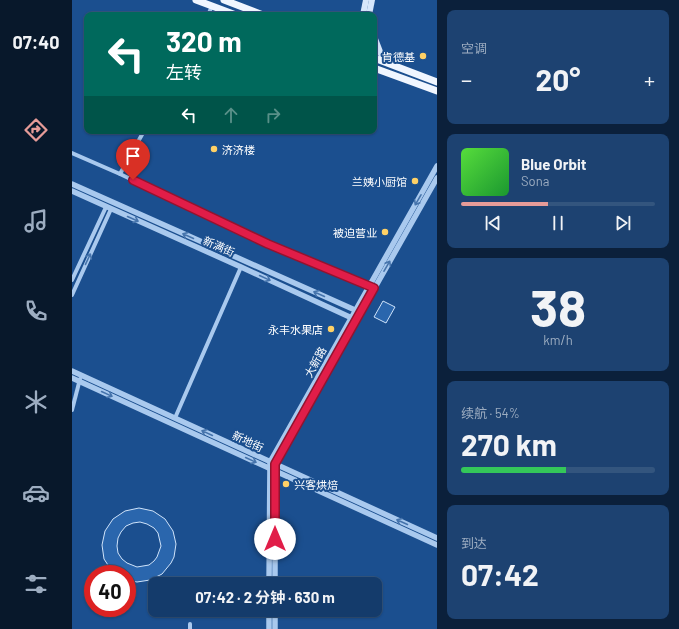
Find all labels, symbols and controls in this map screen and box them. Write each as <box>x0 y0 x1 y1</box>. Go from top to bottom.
text: 320 m <box>166 24 242 58</box>
icon: left <box>100 28 152 80</box>
text: 07:40 <box>13 31 59 53</box>
text: 空调 <box>461 40 487 56</box>
place label: 肯德基 <box>382 50 415 63</box>
marker: 肯德基 <box>418 51 428 61</box>
text: 左转 <box>166 61 202 83</box>
text: 20° <box>535 61 581 97</box>
text: − <box>461 66 472 92</box>
text: + <box>644 66 655 92</box>
icon: left <box>178 104 200 126</box>
icon: ahead <box>220 104 242 126</box>
icon: right <box>262 104 284 126</box>
icon: directions <box>22 116 50 144</box>
pin <box>116 139 150 180</box>
place label: 济济楼 <box>222 143 255 156</box>
marker: 济济楼 <box>209 144 219 154</box>
icon: arrive <box>122 145 144 167</box>
text: Blue Orbit <box>521 155 586 173</box>
text: Sona <box>521 173 549 189</box>
place label: 兰姨小厨馆 <box>352 175 407 188</box>
marker: 兰姨小厨馆 <box>410 176 420 186</box>
one-way arrow <box>413 193 421 205</box>
icon: music <box>22 207 50 235</box>
icon: previous <box>482 212 504 234</box>
icon: pause <box>547 212 569 234</box>
icon: next <box>612 212 634 234</box>
one-way arrow <box>127 216 139 223</box>
place label: 被迫营业 <box>333 226 377 239</box>
marker: 被迫营业 <box>380 227 390 237</box>
one-way arrow <box>182 232 194 239</box>
street label: 新满街 <box>201 233 237 259</box>
one-way arrow <box>85 254 92 266</box>
one-way arrow <box>383 260 391 272</box>
one-way arrow <box>258 275 270 282</box>
text: 38 <box>530 275 586 337</box>
one-way arrow <box>314 290 326 298</box>
icon: phone <box>22 297 50 325</box>
place label: 永丰水果店 <box>268 323 323 336</box>
marker: 永丰水果店 <box>326 324 336 334</box>
text: km/h <box>543 332 573 348</box>
street label: 大新路 <box>301 344 329 380</box>
icon: climate <box>22 388 50 416</box>
one-way arrow <box>101 391 113 398</box>
text: 续航 · 54% <box>461 405 520 421</box>
text: 270 km <box>461 426 557 462</box>
street label: 新地街 <box>230 428 266 454</box>
one-way arrow <box>201 429 213 436</box>
one-way arrow <box>245 457 257 464</box>
place label: 兴客烘焙 <box>294 478 338 491</box>
icon: car <box>22 479 50 507</box>
marker: 兴客烘焙 <box>281 479 291 489</box>
position arrow <box>254 518 296 560</box>
one-way arrow <box>396 518 408 525</box>
text: 到达 <box>461 535 487 551</box>
text: 07:42 <box>461 556 539 592</box>
speed limit sign: 40 <box>84 565 136 617</box>
icon: filters <box>22 570 50 598</box>
text: 07:42 · 2 分钟 · 630 m <box>195 588 335 606</box>

